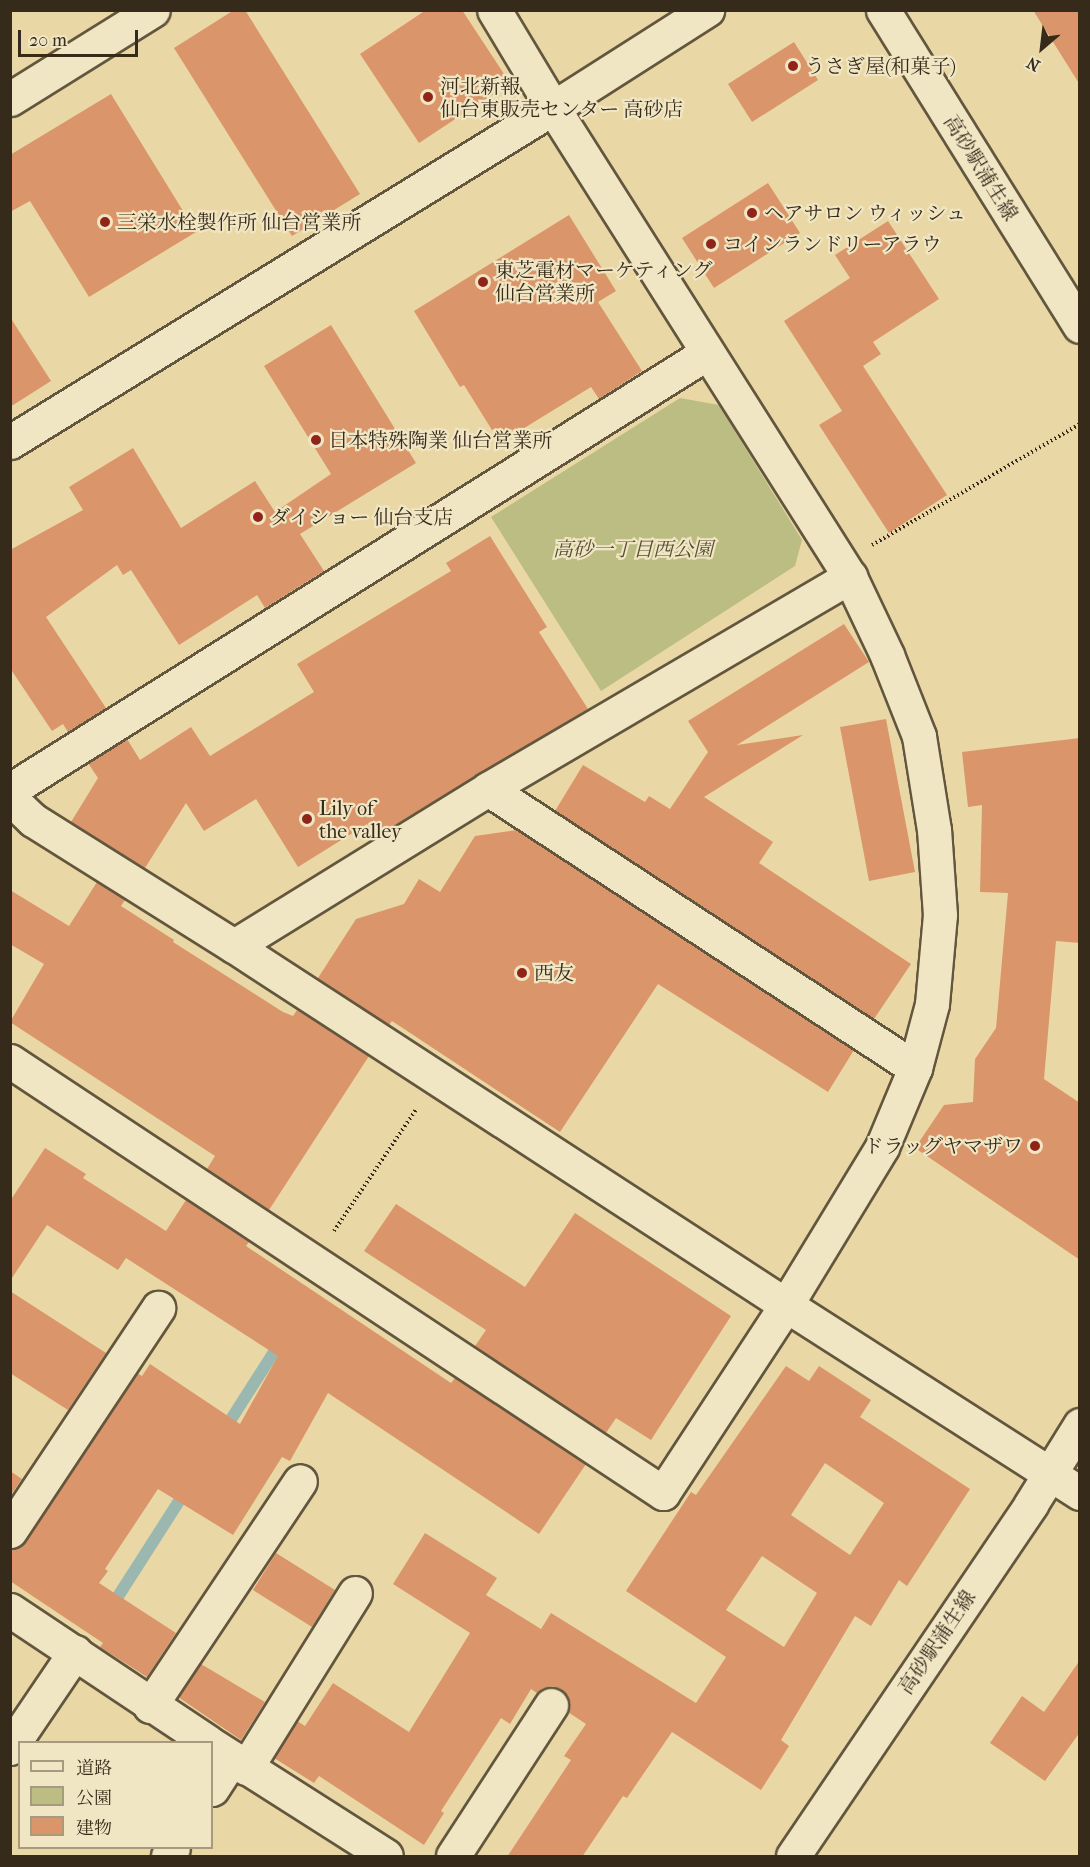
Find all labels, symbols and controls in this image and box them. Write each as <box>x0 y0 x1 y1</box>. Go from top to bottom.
scale bar <box>21 18 141 56</box>
north arrow <box>1012 18 1072 78</box>
text: 20 m <box>29 30 67 51</box>
text: N <box>1024 53 1043 76</box>
place label: うさぎ屋(和菓子) <box>805 54 956 78</box>
marker: うさぎ屋(和菓子) <box>786 59 800 73</box>
place label: 河北新報 仙台東販売センター 高砂店 <box>440 74 684 121</box>
marker: 河北新報 仙台東販売センター 高砂店 <box>421 90 435 104</box>
street label: 高砂駅蒲生線 <box>939 111 1023 225</box>
place label: ヘアサロン ウィッシュ <box>764 201 968 225</box>
marker: ヘアサロン ウィッシュ <box>745 206 759 220</box>
place label: 三栄水栓製作所 仙台営業所 <box>117 210 361 234</box>
marker: 三栄水栓製作所 仙台営業所 <box>98 215 112 229</box>
place label: コインランドリーアラウ <box>723 232 943 256</box>
marker: コインランドリーアラウ <box>704 237 718 251</box>
place label: 東芝電材マーケティング 仙台営業所 <box>495 258 715 305</box>
marker: 東芝電材マーケティング 仙台営業所 <box>476 275 490 289</box>
place label: 日本特殊陶業 仙台営業所 <box>328 428 552 452</box>
marker: 日本特殊陶業 仙台営業所 <box>309 433 323 447</box>
place label: ダイショー 仙台支店 <box>270 505 454 529</box>
marker: ダイショー 仙台支店 <box>251 510 265 524</box>
park label: 高砂一丁目西公園 <box>553 537 713 561</box>
place label: Lily of the valley <box>319 796 402 843</box>
marker: Lily of the valley <box>300 812 314 826</box>
place label: 西友 <box>534 961 574 985</box>
marker: 西友 <box>515 966 529 980</box>
place label: ドラッグヤマザワ <box>863 1134 1023 1158</box>
marker: ドラッグヤマザワ <box>1028 1139 1042 1153</box>
street label: 高砂駅蒲生線 <box>894 1586 980 1698</box>
legend <box>18 1741 213 1849</box>
text: 道路 <box>76 1758 112 1779</box>
text: 公園 <box>76 1788 112 1809</box>
text: 建物 <box>76 1818 112 1839</box>

